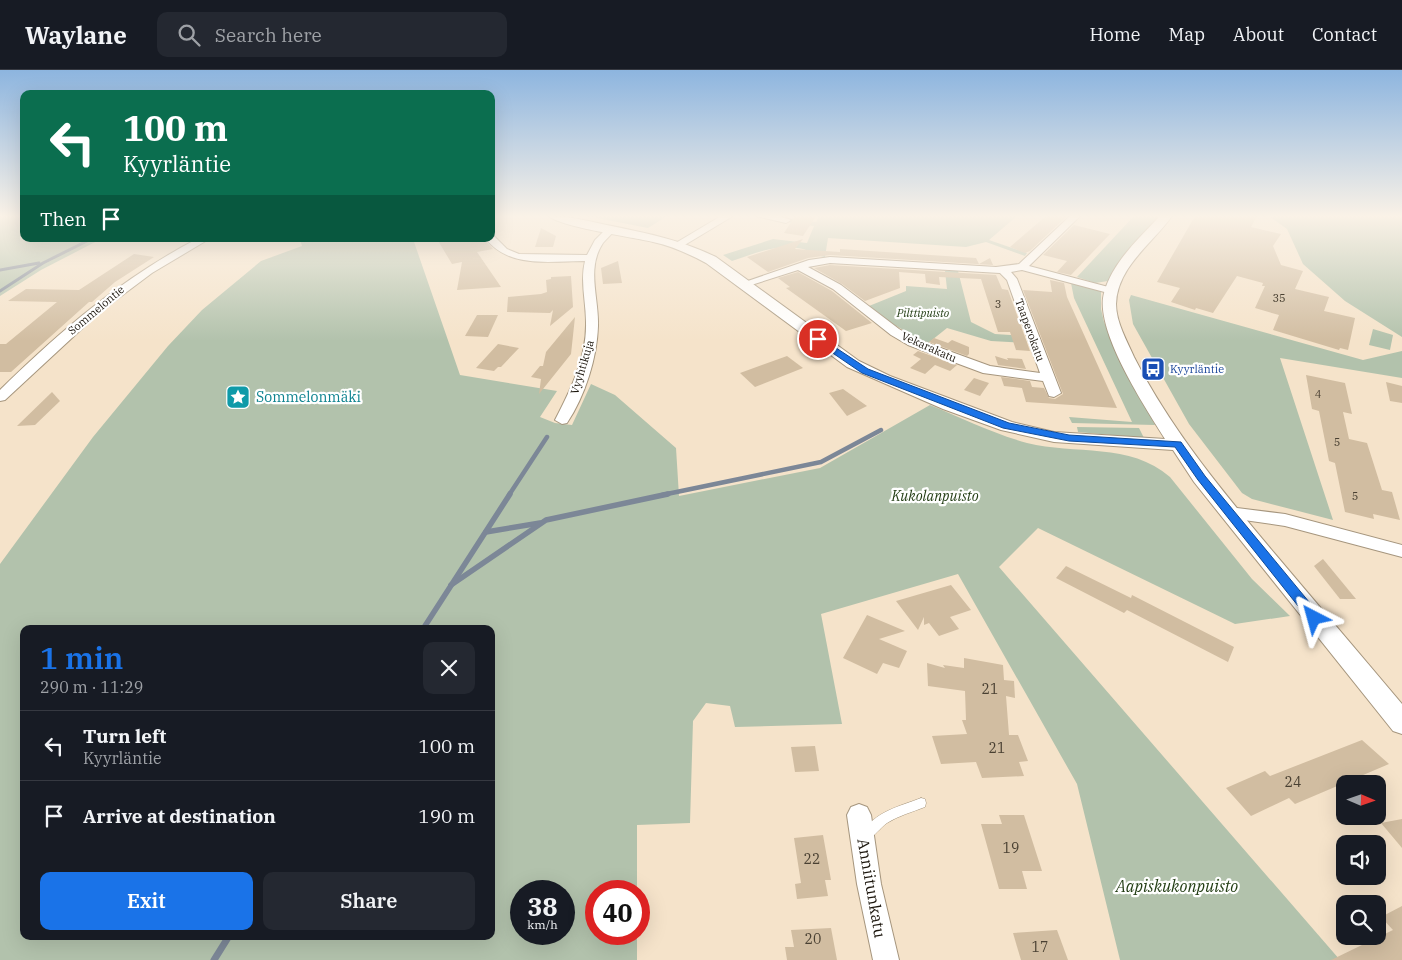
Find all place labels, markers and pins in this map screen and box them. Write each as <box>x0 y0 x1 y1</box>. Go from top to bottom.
pin <box>797 318 839 360</box>
bus stop icon: Kyyrläntie <box>1140 356 1166 382</box>
place label: Kyyrläntie <box>1170 362 1224 376</box>
place icon: Sommelonmäki <box>225 384 251 410</box>
place label: Sommelonmäki <box>256 388 361 406</box>

